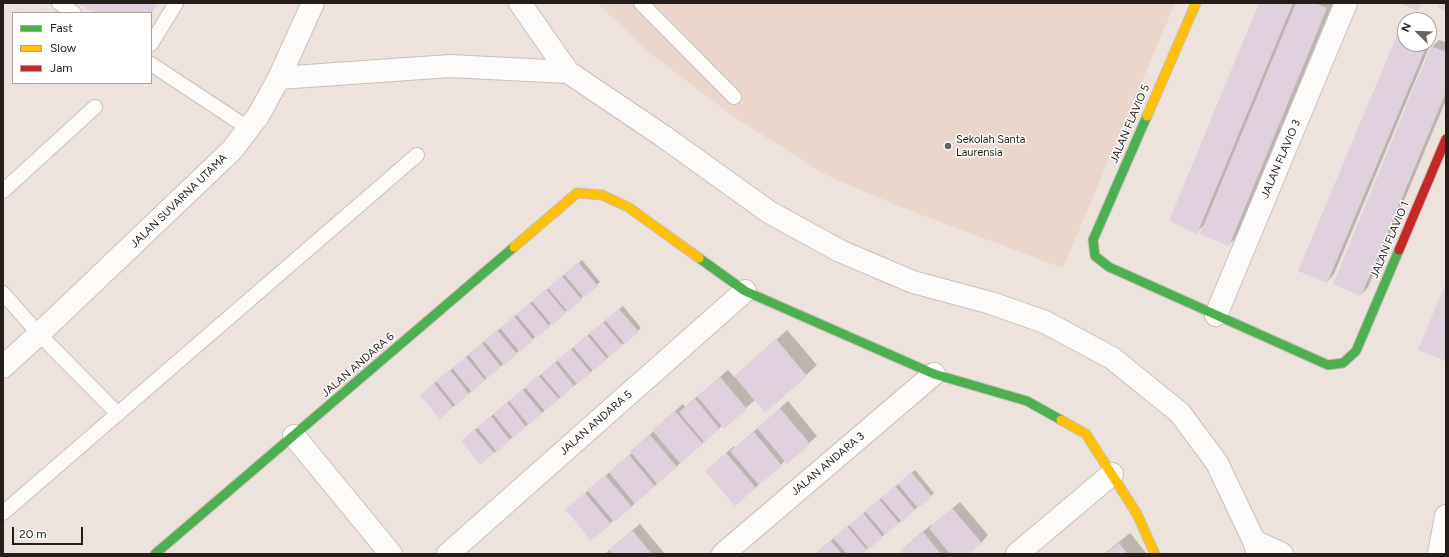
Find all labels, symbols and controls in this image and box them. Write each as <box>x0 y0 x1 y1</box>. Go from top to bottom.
legend <box>12 12 152 84</box>
north arrow <box>1397 12 1437 52</box>
text: Fast <box>50 21 73 35</box>
text: N <box>1399 21 1414 34</box>
text: Slow <box>50 41 76 55</box>
text: Jam <box>50 61 73 75</box>
street label: JALAN FLAVIO 5 <box>1107 83 1153 165</box>
street label: JALAN FLAVIO 3 <box>1259 118 1303 200</box>
place label: Sekolah Santa Laurensia <box>956 133 1025 159</box>
marker: Sekolah Santa Laurensia <box>943 141 953 151</box>
street label: JALAN SUVARNA UTAMA <box>128 151 230 251</box>
street label: JALAN FLAVIO 1 <box>1368 199 1412 281</box>
street label: JALAN ANDARA 6 <box>319 330 397 400</box>
street label: JALAN ANDARA 5 <box>557 388 635 458</box>
street label: JALAN ANDARA 3 <box>789 430 867 498</box>
scale bar <box>14 519 85 545</box>
text: 20 m <box>19 527 47 541</box>

